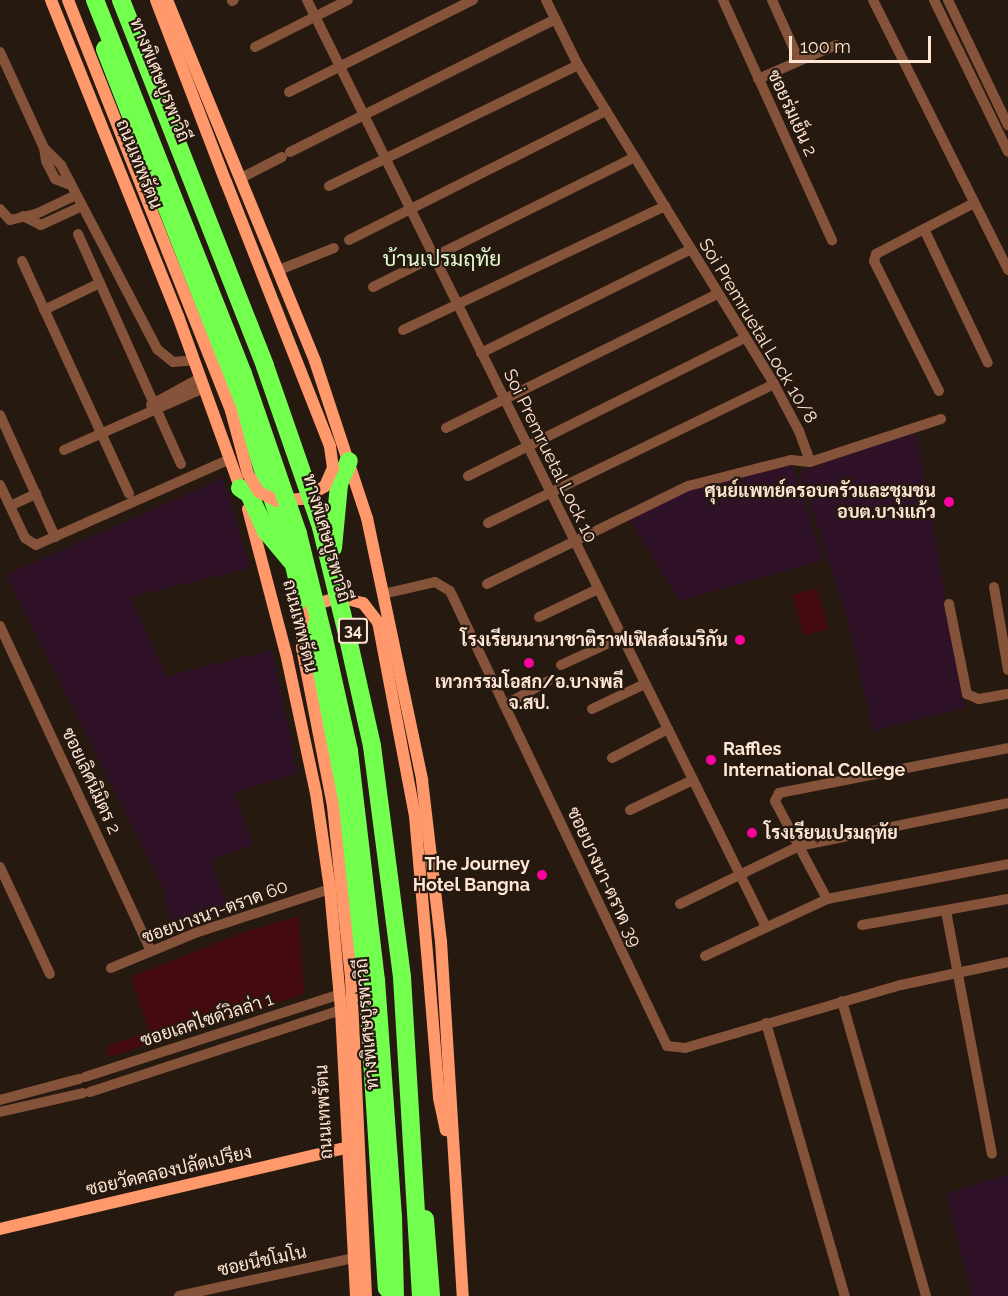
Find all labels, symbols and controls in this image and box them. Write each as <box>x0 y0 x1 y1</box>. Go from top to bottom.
street label: ทางพิเศษบูรพาวิถี <box>125 15 195 145</box>
scale bar <box>792 24 934 62</box>
text: 100 m <box>800 36 851 57</box>
street label: ซอยร่มเย็น 2 <box>763 66 821 160</box>
street label: ถนนเทพรัตน <box>111 116 167 212</box>
street label: Soi Premruetal Lock 10/8 <box>694 234 822 428</box>
district label: บ้านเปรมฤทัย <box>383 246 501 272</box>
street label: Soi Premruetal Lock 10 <box>498 365 602 547</box>
street label: ทางพิเศษบูรพาวิถี <box>298 472 356 604</box>
place label: ศุนย์แพทย์ครอบครัวและชุมชน อบต.บางแก้ว <box>705 481 936 524</box>
marker: ศุนย์แพทย์ครอบครัวและชุมชน อบต.บางแก้ว <box>940 493 958 511</box>
street label: ถนนเทพรัตน <box>278 577 322 675</box>
road number: 34 <box>336 618 370 644</box>
place label: โรงเรียนนานาชาติราฟเฟิลส์อเมริกัน <box>460 629 728 651</box>
marker: โรงเรียนนานาชาติราฟเฟิลส์อเมริกัน <box>733 633 747 647</box>
marker: เทวกรรมโอสก/อ.บางพลี จ.สป. <box>522 656 536 670</box>
place label: เทวกรรมโอสก/อ.บางพลี จ.สป. <box>435 672 623 714</box>
street label: ซอยเลิศนิมิตร 2 <box>57 724 125 838</box>
place label: Raffles International College <box>723 739 906 782</box>
marker: Raffles International College <box>704 753 718 767</box>
street label: ซอยบางนา-ตราด 39 <box>562 804 646 950</box>
place label: โรงเรียนเปรมฤทัย <box>764 822 898 844</box>
marker: โรงเรียนเปรมฤทัย <box>745 826 759 840</box>
place label: The Journey Hotel Bangna <box>412 854 530 896</box>
marker: The Journey Hotel Bangna <box>535 868 549 882</box>
street label: ซอยบางนา-ตราด 60 <box>139 876 291 948</box>
street label: ทางพิเศษบูรพาวิถี <box>350 957 384 1091</box>
street label: ซอยเลคไซด์วิลล่า 1 <box>138 988 276 1052</box>
street label: ถนนเทพรัตน <box>311 1064 337 1160</box>
street label: ซอยวัดคลองปลัดเปรียง <box>84 1141 254 1201</box>
street label: ซอยนีชโมโน <box>216 1241 308 1281</box>

